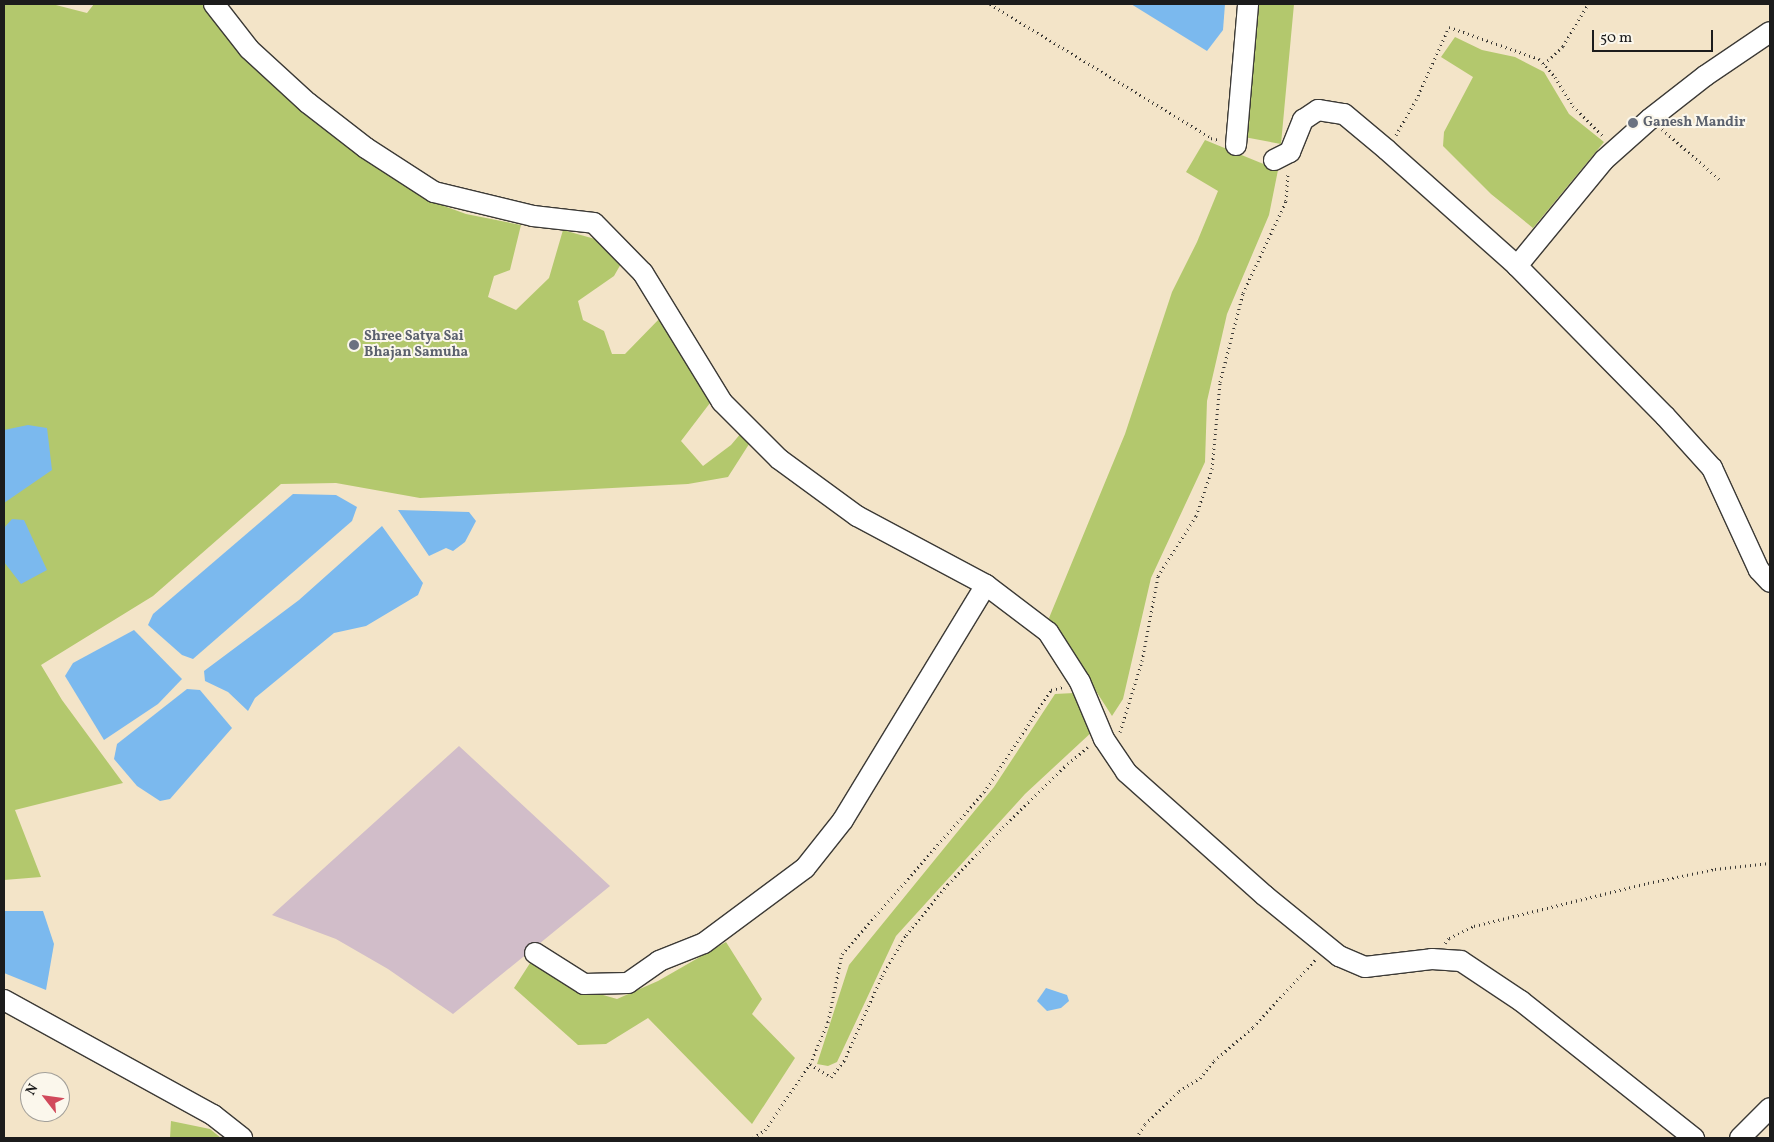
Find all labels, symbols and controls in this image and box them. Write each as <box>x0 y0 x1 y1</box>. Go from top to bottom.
scale bar <box>1594 20 1715 52</box>
text: 50 m <box>1600 28 1632 49</box>
place label: Ganesh Mandir <box>1643 115 1745 131</box>
marker: Ganesh Mandir <box>1627 117 1639 129</box>
place label: Shree Satya Sai Bhajan Samuha <box>364 329 468 362</box>
marker: Shree Satya Sai Bhajan Samuha <box>348 339 360 351</box>
north arrow <box>20 1072 70 1122</box>
text: N <box>22 1081 43 1099</box>

